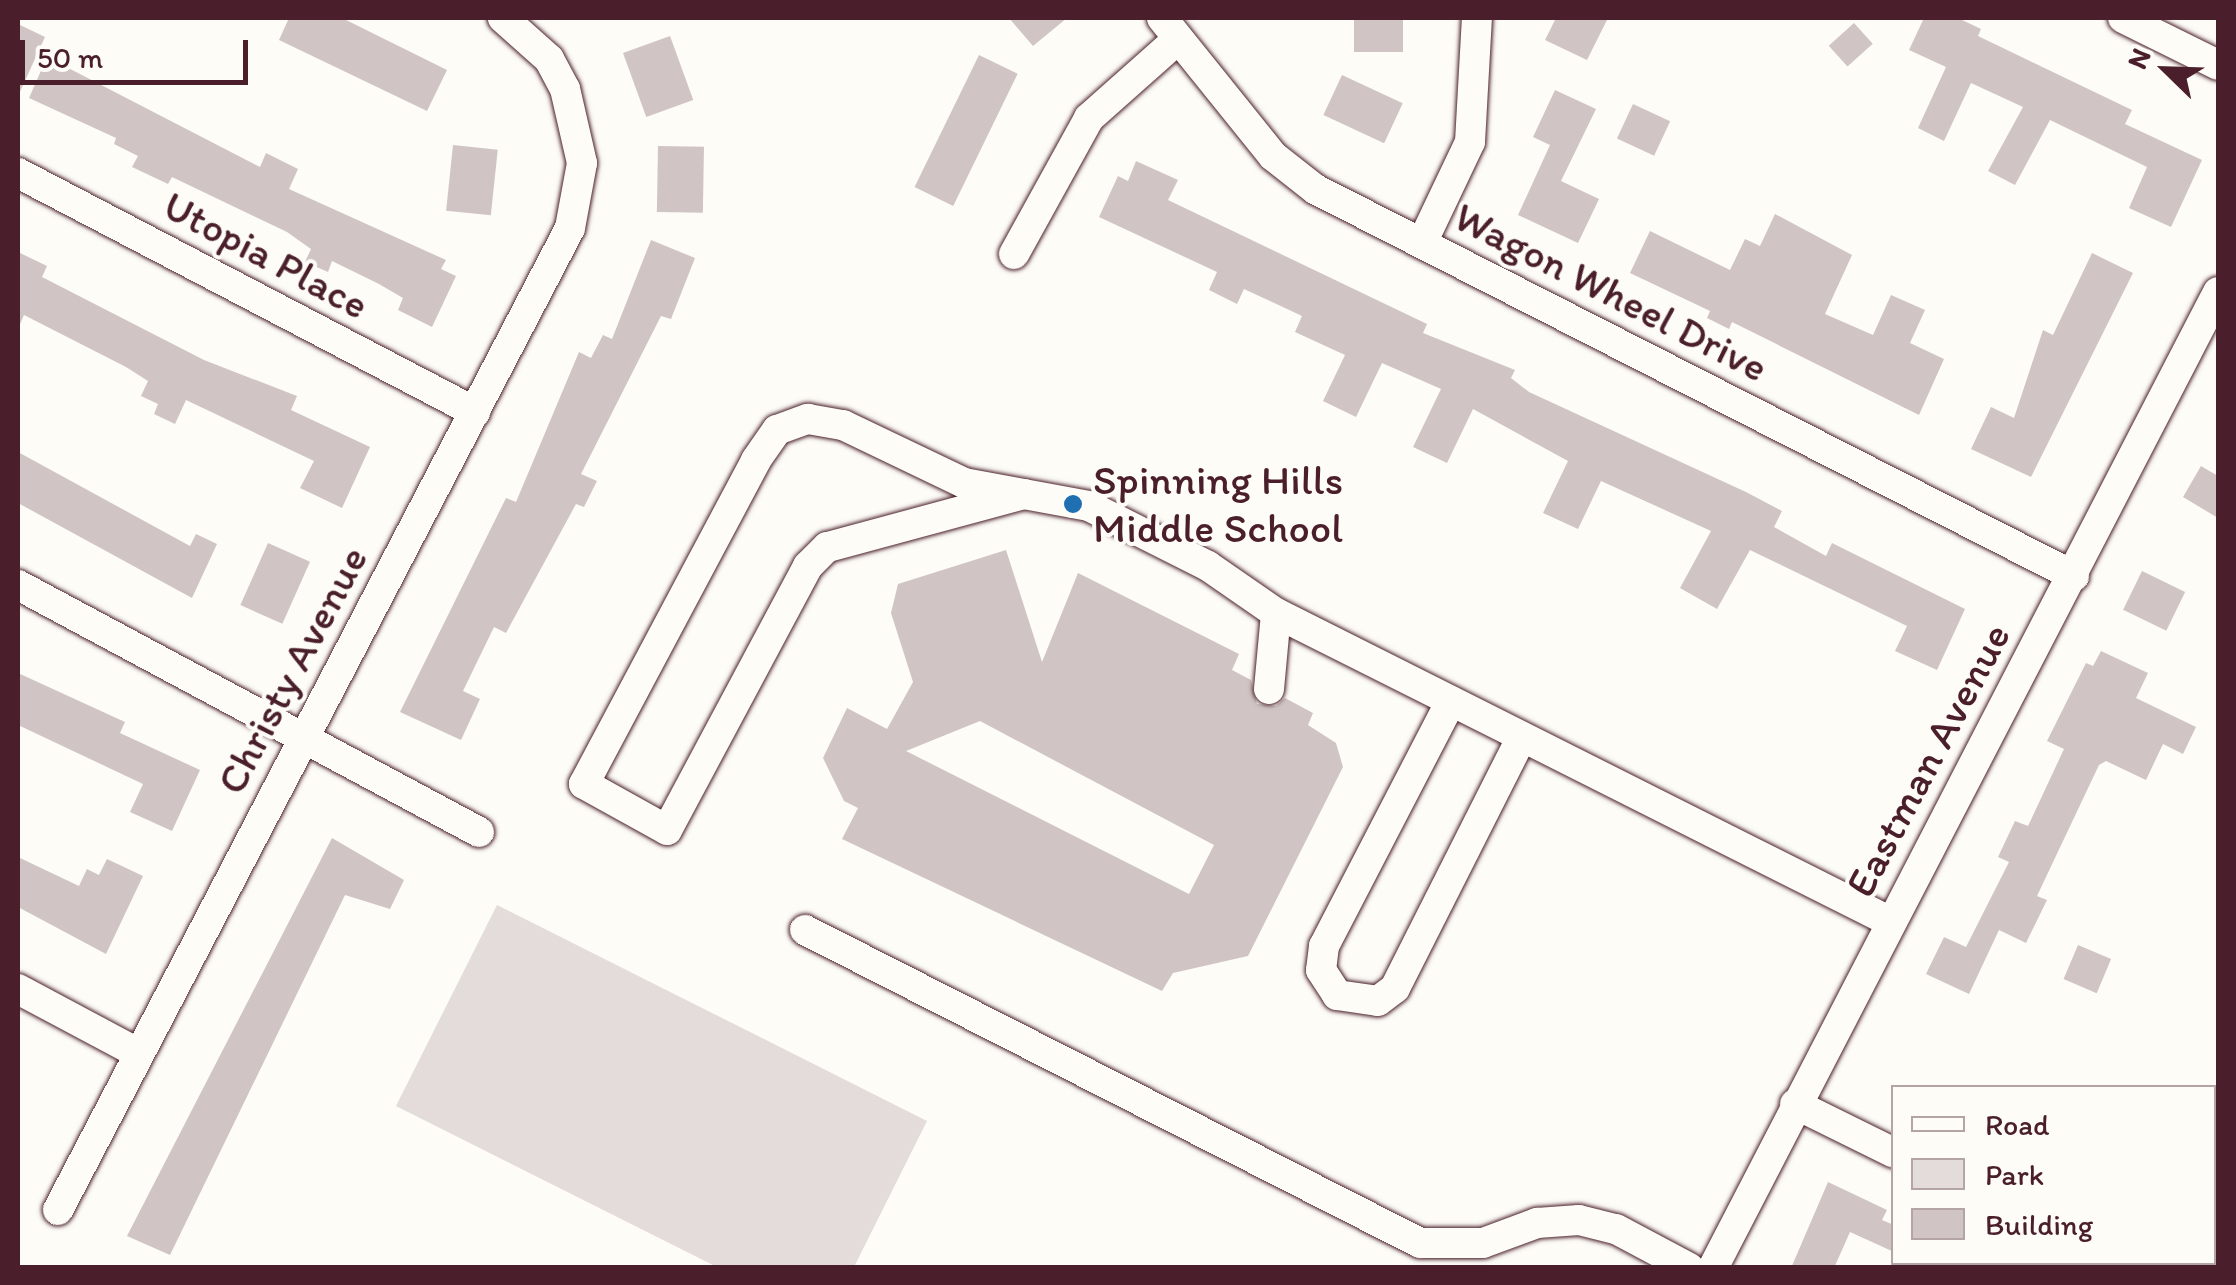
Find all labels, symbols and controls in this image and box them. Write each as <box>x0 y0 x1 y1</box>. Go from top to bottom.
scale bar <box>25 20 252 82</box>
north arrow <box>2116 20 2216 120</box>
text: 50 m <box>37 39 103 76</box>
text: N <box>2119 43 2158 74</box>
street label: Utopia Place <box>155 180 377 330</box>
street label: Wagon Wheel Drive <box>1446 191 1776 393</box>
place label: Spinning Hills Middle School <box>1093 455 1344 554</box>
marker: Spinning Hills Middle School <box>1062 493 1084 515</box>
street label: Christy Avenue <box>206 538 378 802</box>
street label: Eastman Avenue <box>1835 616 2021 904</box>
legend <box>1891 1085 2216 1265</box>
text: Road <box>1985 1106 2050 1143</box>
text: Park <box>1985 1156 2044 1193</box>
text: Building <box>1985 1206 2093 1243</box>

